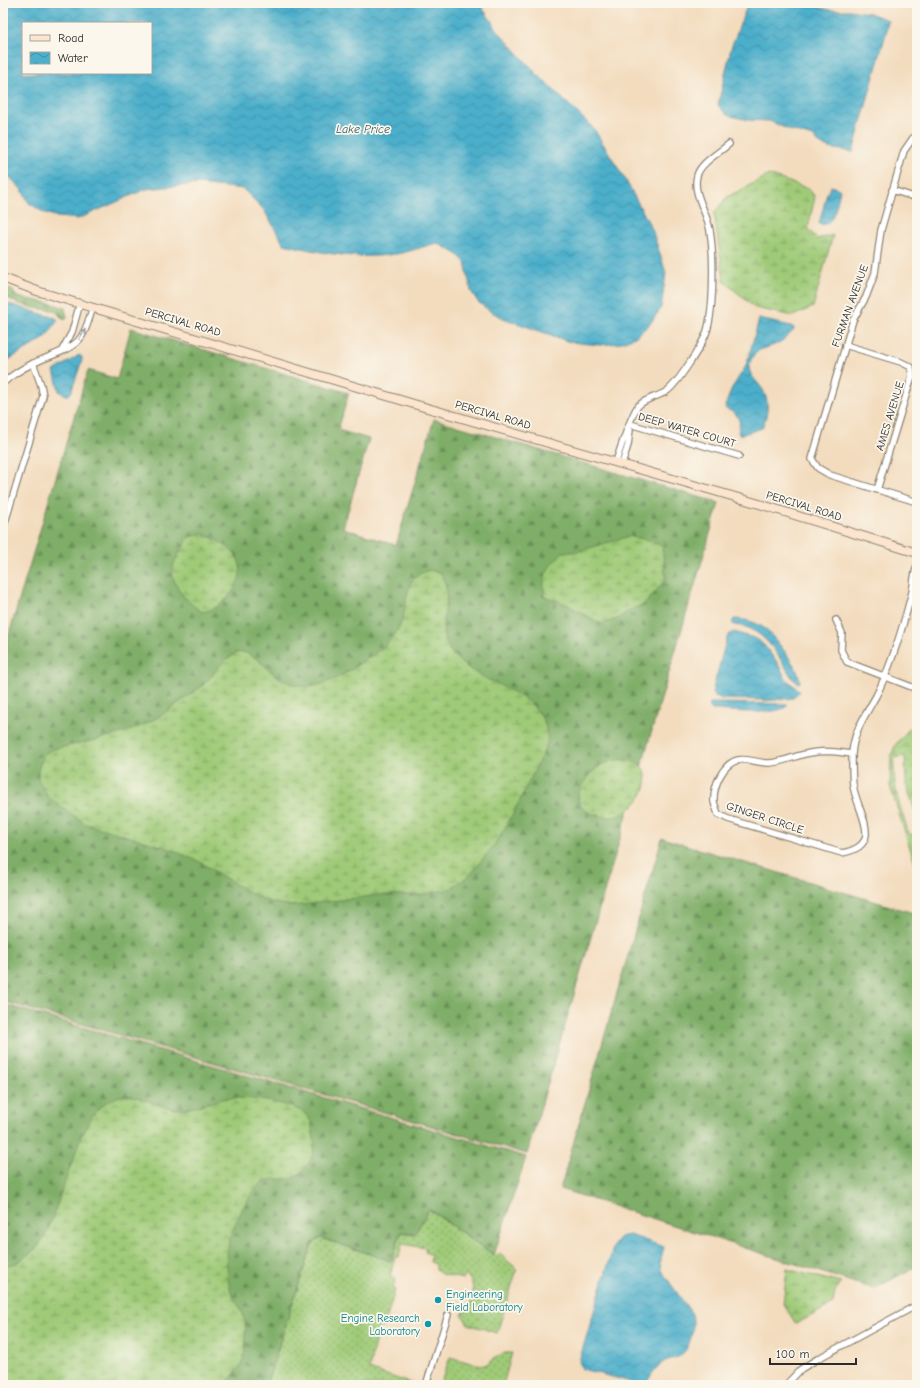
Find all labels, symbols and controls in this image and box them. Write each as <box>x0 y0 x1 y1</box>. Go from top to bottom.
legend <box>22 22 152 74</box>
text: Road <box>58 31 84 45</box>
text: Water <box>58 51 88 65</box>
water label: Lake Price <box>336 122 390 136</box>
street label: FURMAN AVENUE <box>829 263 871 349</box>
street label: PERCIVAL ROAD <box>144 305 222 339</box>
one-way arrow <box>79 328 87 340</box>
street label: AMES AVENUE <box>873 379 907 452</box>
street label: PERCIVAL ROAD <box>454 398 532 432</box>
street label: DEEP WATER COURT <box>637 410 738 450</box>
street label: PERCIVAL ROAD <box>765 488 843 524</box>
street label: GINGER CIRCLE <box>725 799 806 837</box>
place label: Engineering Field Laboratory <box>446 1288 523 1314</box>
marker: Engineering Field Laboratory <box>433 1295 443 1305</box>
place label: Engine Research Laboratory <box>341 1312 420 1338</box>
marker: Engine Research Laboratory <box>423 1319 433 1329</box>
scale bar <box>770 1340 856 1366</box>
text: 100 m <box>776 1347 809 1361</box>

